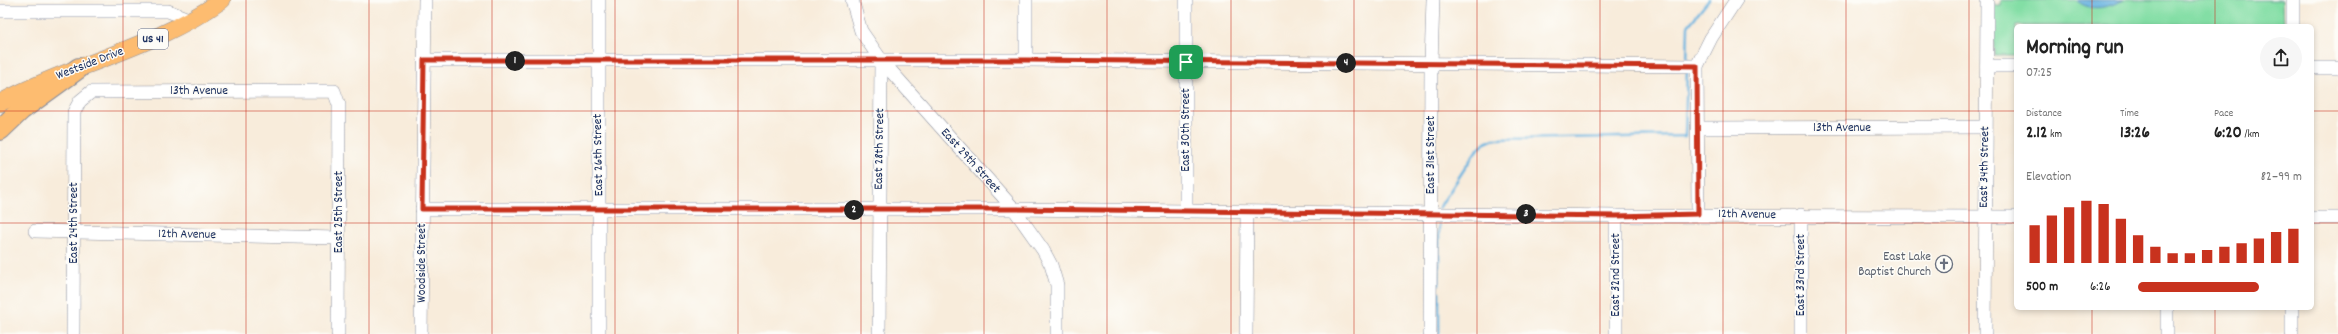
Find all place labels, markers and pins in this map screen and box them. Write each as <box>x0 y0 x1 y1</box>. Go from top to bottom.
pin <box>1169 45 1203 79</box>
pin: 1 <box>505 51 525 71</box>
pin: 4 <box>1336 53 1356 73</box>
pin: 2 <box>844 200 864 220</box>
pin: 3 <box>1516 204 1536 224</box>
place label: East Lake Baptist Church <box>1858 248 1931 282</box>
church icon: East Lake Baptist Church <box>1934 254 1954 274</box>

